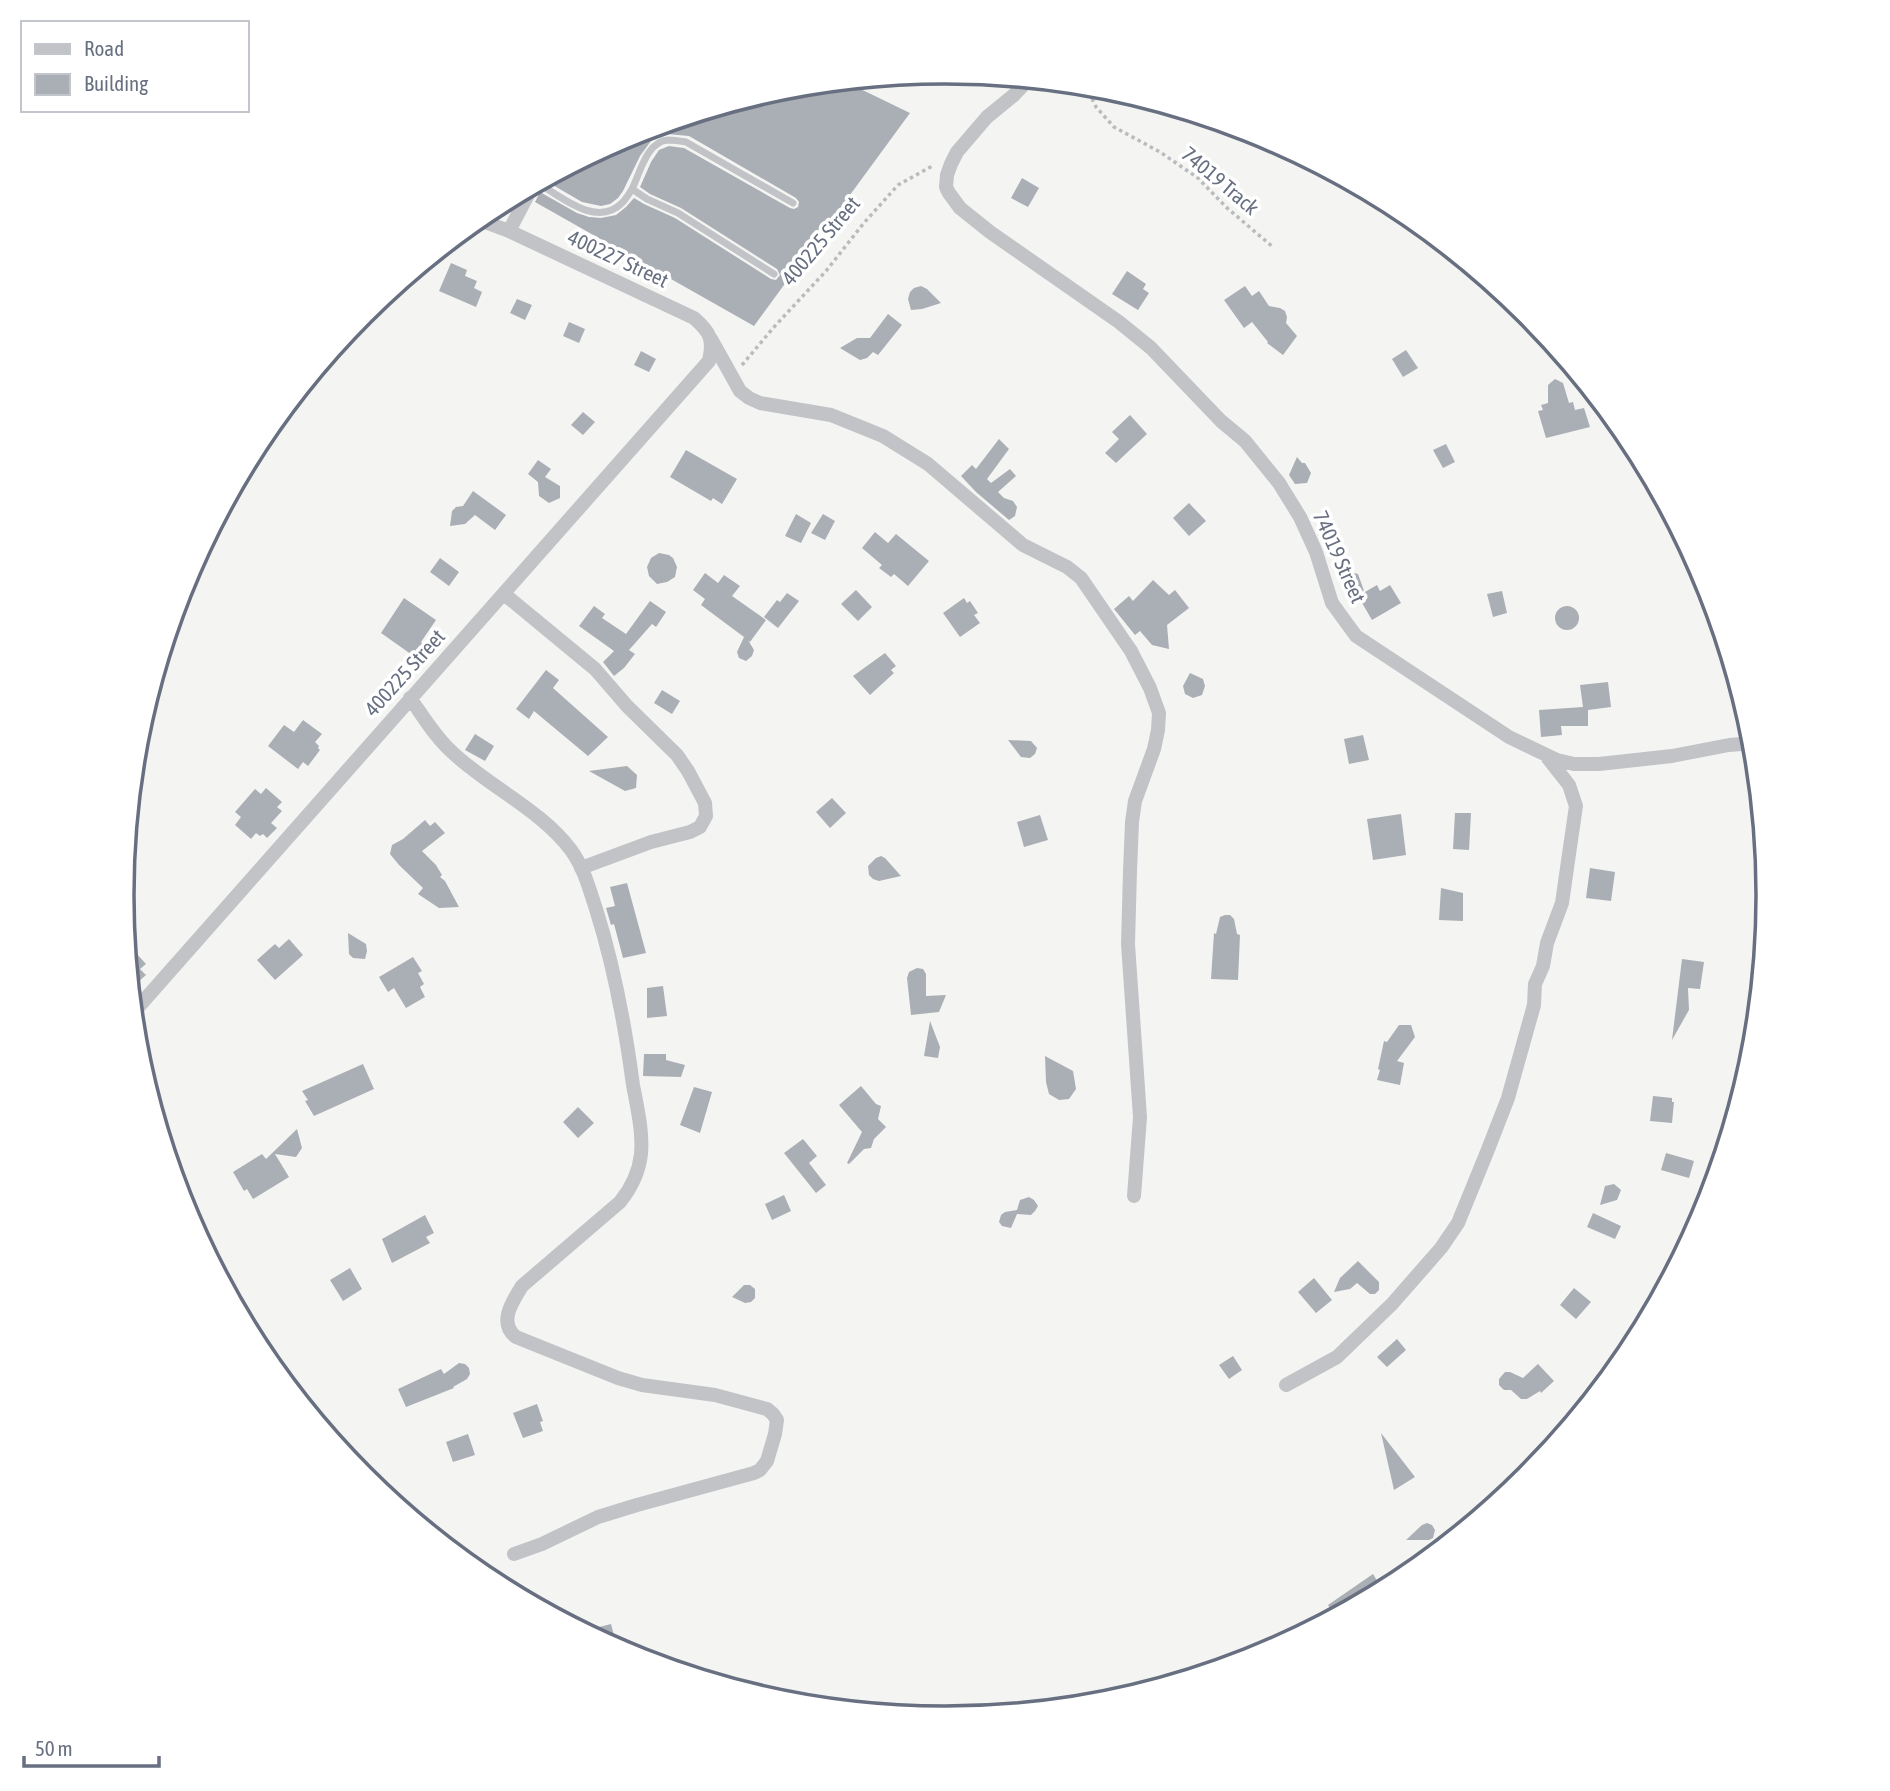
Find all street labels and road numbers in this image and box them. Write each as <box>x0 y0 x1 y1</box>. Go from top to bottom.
street label: 74019 Track <box>1177 141 1264 219</box>
street label: 400225 Street <box>776 191 864 290</box>
street label: 400227 Street <box>564 224 673 292</box>
street label: 74019 Street <box>1309 507 1371 606</box>
street label: 400225 Street <box>359 624 449 721</box>

